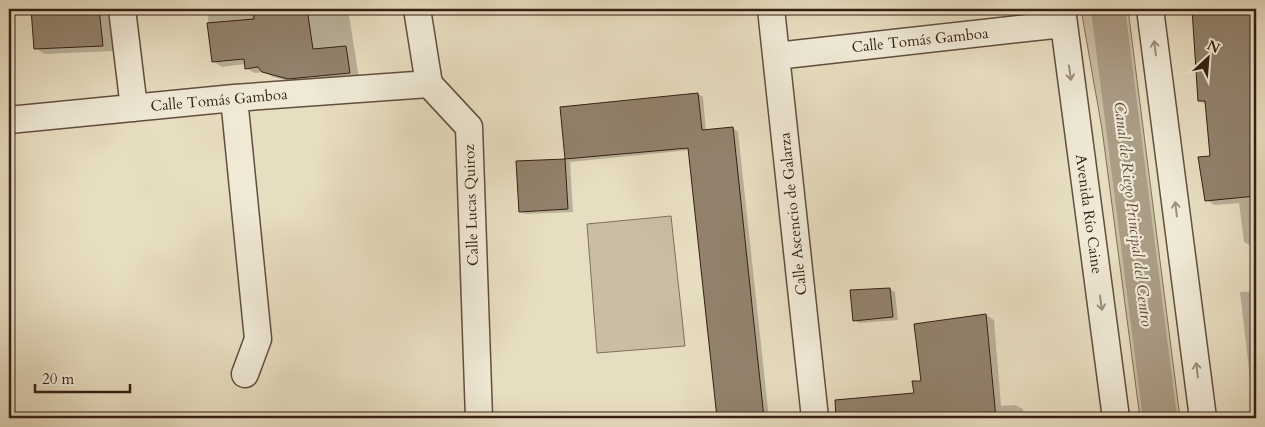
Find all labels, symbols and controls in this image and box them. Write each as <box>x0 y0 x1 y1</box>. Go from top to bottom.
street label: Calle Tomás Gamboa <box>851 23 990 57</box>
north arrow <box>1182 32 1232 82</box>
text: N <box>1204 36 1223 58</box>
one-way arrow <box>1150 40 1160 56</box>
one-way arrow <box>1065 64 1075 80</box>
street label: Calle Tomás Gamboa <box>150 84 289 116</box>
water label: Canal de Riego Principal del Centro <box>1108 100 1158 328</box>
street label: Calle Ascencio de Galarza <box>774 131 811 296</box>
street label: Calle Lucas Quiroz <box>459 144 483 266</box>
street label: Avenida Río Caine <box>1071 153 1107 275</box>
one-way arrow <box>1171 201 1181 217</box>
one-way arrow <box>1096 295 1106 311</box>
scale bar <box>35 362 130 394</box>
one-way arrow <box>1191 362 1201 378</box>
text: 20 m <box>42 369 74 389</box>

